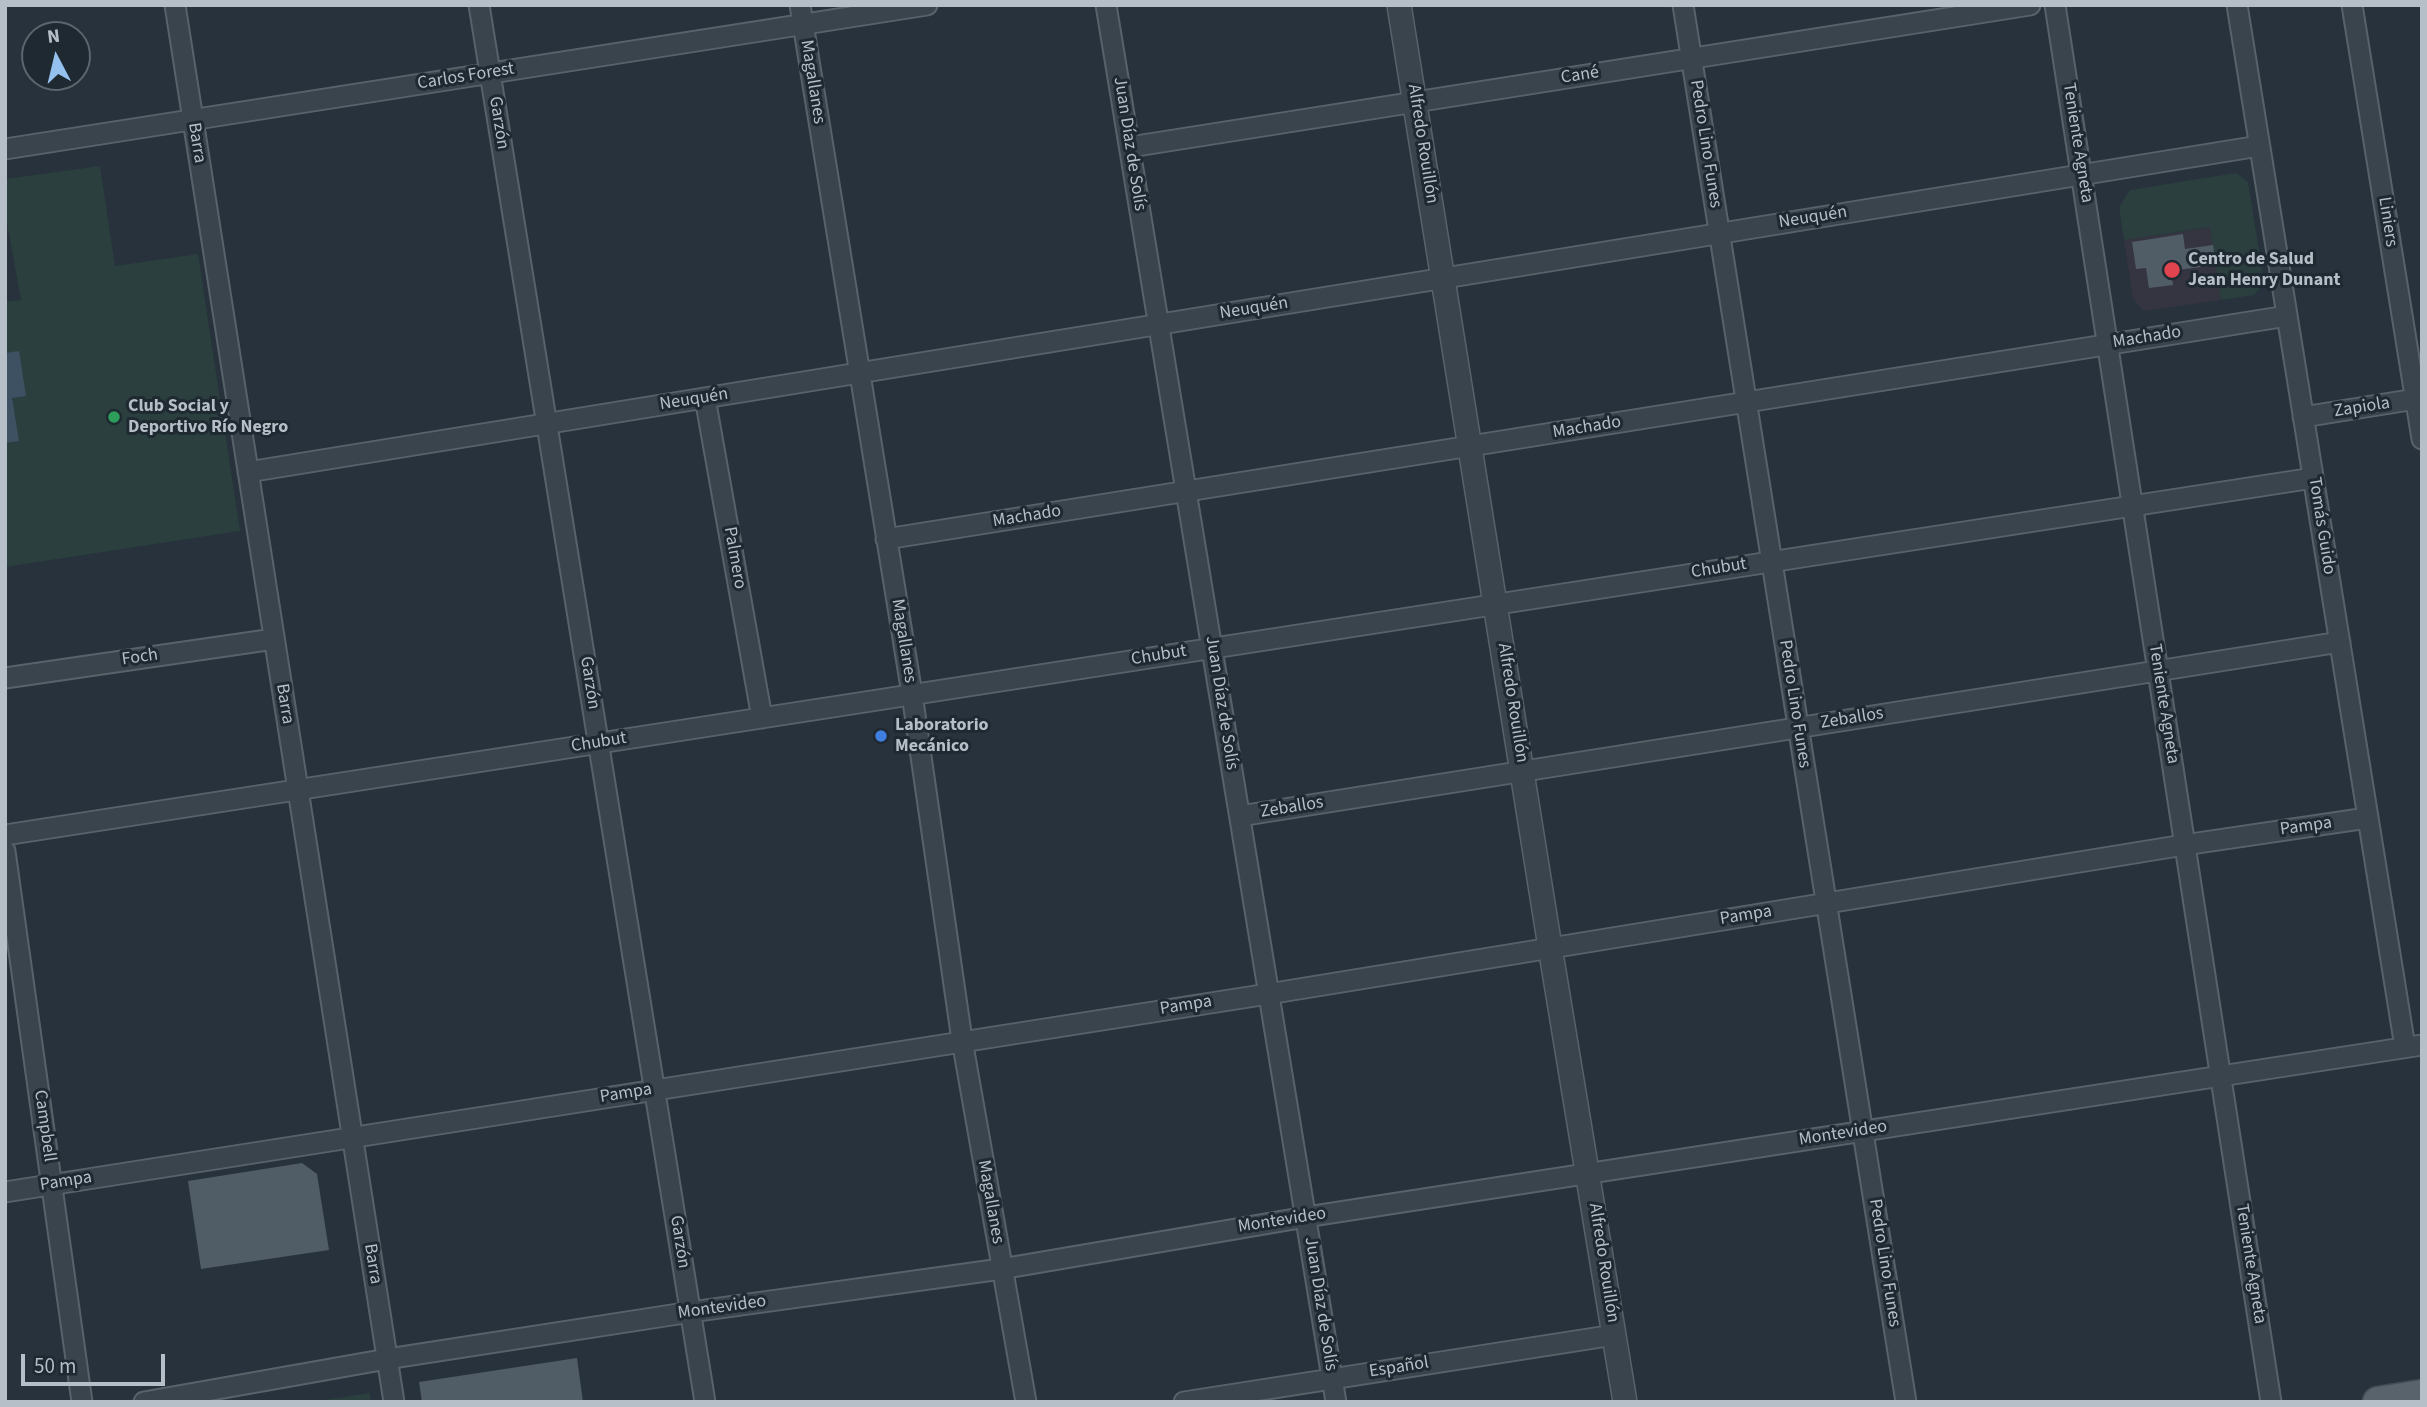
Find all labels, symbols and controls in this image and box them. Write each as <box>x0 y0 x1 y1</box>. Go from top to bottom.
north arrow <box>21 21 91 91</box>
text: N <box>46 22 62 51</box>
street label: Magallanes <box>795 39 829 125</box>
street label: Carlos Forest <box>416 59 516 95</box>
street label: Cané <box>1559 62 1601 90</box>
street label: Juan Díaz de Solís <box>1108 76 1150 212</box>
street label: Pedro Lino Funes <box>1684 79 1726 209</box>
street label: Teniente Agneta <box>2057 82 2097 204</box>
street label: Alfredo Rouillón <box>1402 83 1442 205</box>
street label: Garzón <box>483 95 513 151</box>
street label: Barra <box>182 121 210 165</box>
street label: Liniers <box>2372 196 2402 248</box>
street label: Neuquén <box>1777 202 1849 234</box>
place label: Centro de Salud Jean Henry Dunant <box>2188 249 2340 292</box>
marker: Centro de Salud Jean Henry Dunant <box>2162 260 2182 280</box>
street label: Neuquén <box>1218 293 1290 325</box>
street label: Machado <box>2111 322 2183 354</box>
street label: Neuquén <box>658 384 730 416</box>
street label: Zapiola <box>2332 393 2392 423</box>
place label: Club Social y Deportivo Río Negro <box>128 396 288 438</box>
marker: Club Social y Deportivo Río Negro <box>106 409 122 425</box>
street label: Machado <box>1551 412 1623 444</box>
street label: Tomás Guido <box>2303 476 2339 576</box>
street label: Machado <box>991 501 1063 533</box>
street label: Palmero <box>718 525 750 591</box>
street label: Chubut <box>1690 554 1748 584</box>
street label: Magallanes <box>886 598 920 684</box>
street label: Juan Díaz de Solís <box>1200 635 1242 771</box>
street label: Pedro Lino Funes <box>1773 639 1815 769</box>
street label: Chubut <box>1130 641 1188 671</box>
street label: Alfredo Rouillón <box>1492 642 1532 764</box>
street label: Teniente Agneta <box>2143 643 2183 765</box>
street label: Foch <box>120 645 160 671</box>
street label: Garzón <box>574 655 604 711</box>
street label: Barra <box>270 682 298 726</box>
street label: Zeballos <box>1819 703 1885 735</box>
place label: Laboratorio Mecánico <box>895 715 989 758</box>
street label: Chubut <box>570 728 628 758</box>
marker: Laboratorio Mecánico <box>873 728 889 744</box>
street label: Zeballos <box>1259 792 1325 824</box>
street label: Pampa <box>2279 813 2333 841</box>
street label: Pampa <box>1719 901 1773 931</box>
street label: Pampa <box>1159 991 1213 1021</box>
street label: Pampa <box>599 1079 653 1109</box>
street label: Campbell <box>28 1089 60 1163</box>
street label: Montevideo <box>1797 1116 1889 1152</box>
street label: Magallanes <box>972 1158 1008 1246</box>
street label: Pampa <box>39 1167 93 1197</box>
street label: Pedro Lino Funes <box>1863 1198 1905 1328</box>
street label: Alfredo Rouillón <box>1583 1202 1623 1324</box>
street label: Montevideo <box>1236 1203 1328 1239</box>
street label: Teniente Agneta <box>2230 1203 2270 1325</box>
street label: Garzón <box>664 1214 694 1270</box>
street label: Juan Díaz de Solís <box>1299 1236 1341 1372</box>
street label: Barra <box>358 1242 386 1286</box>
street label: Montevideo <box>676 1291 768 1325</box>
scale bar <box>24 1340 168 1384</box>
text: 50 m <box>34 1351 76 1381</box>
street label: Español <box>1368 1353 1430 1383</box>

